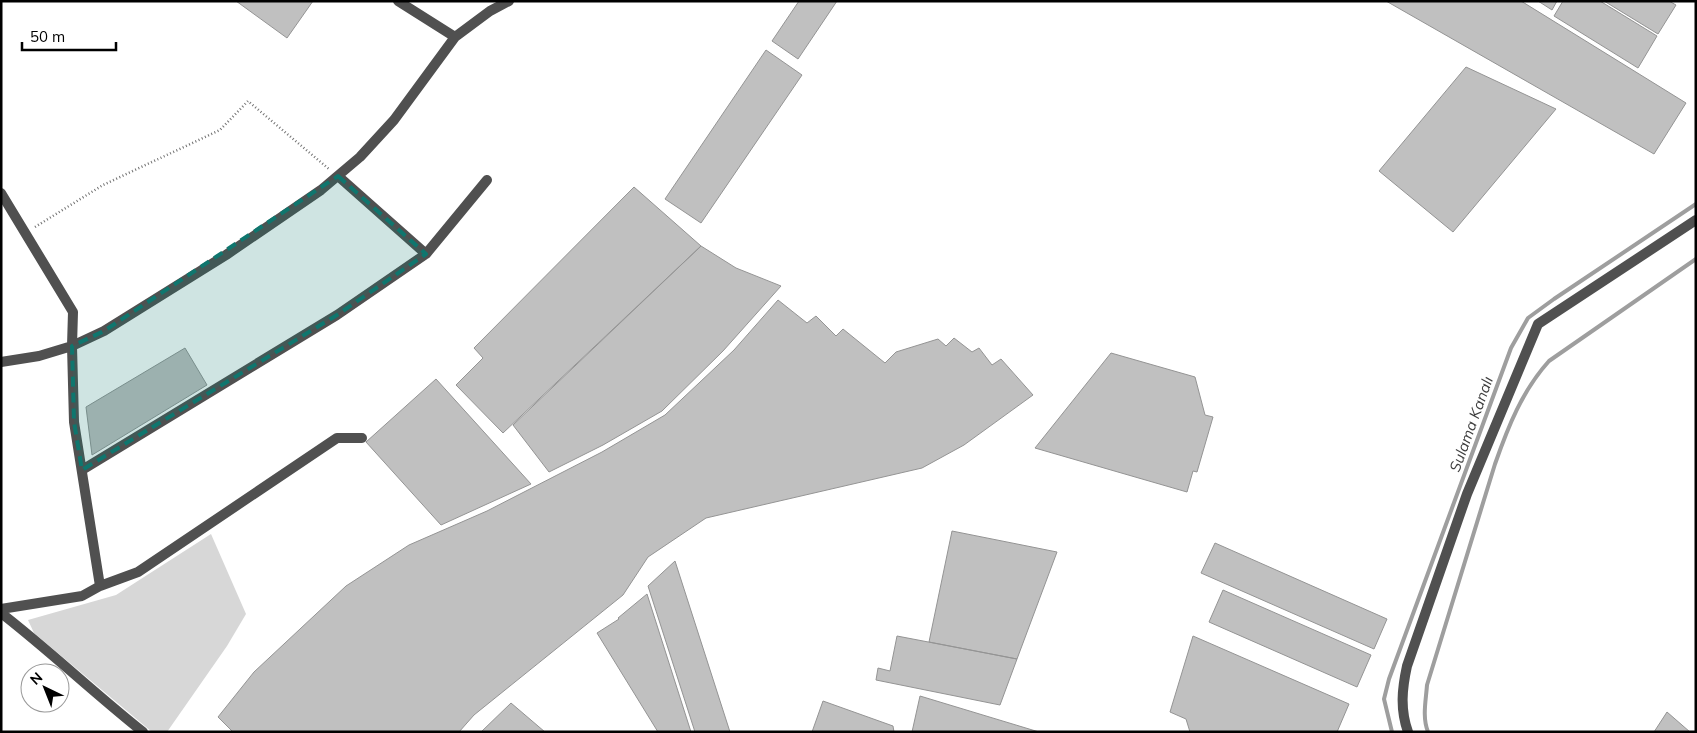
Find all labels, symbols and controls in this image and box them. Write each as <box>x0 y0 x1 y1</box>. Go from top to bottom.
scale bar <box>22 20 116 52</box>
text: 50 m <box>30 27 65 46</box>
water label: Sulama Kanalı <box>1445 374 1497 474</box>
north arrow <box>20 663 70 713</box>
text: N <box>26 668 46 689</box>

